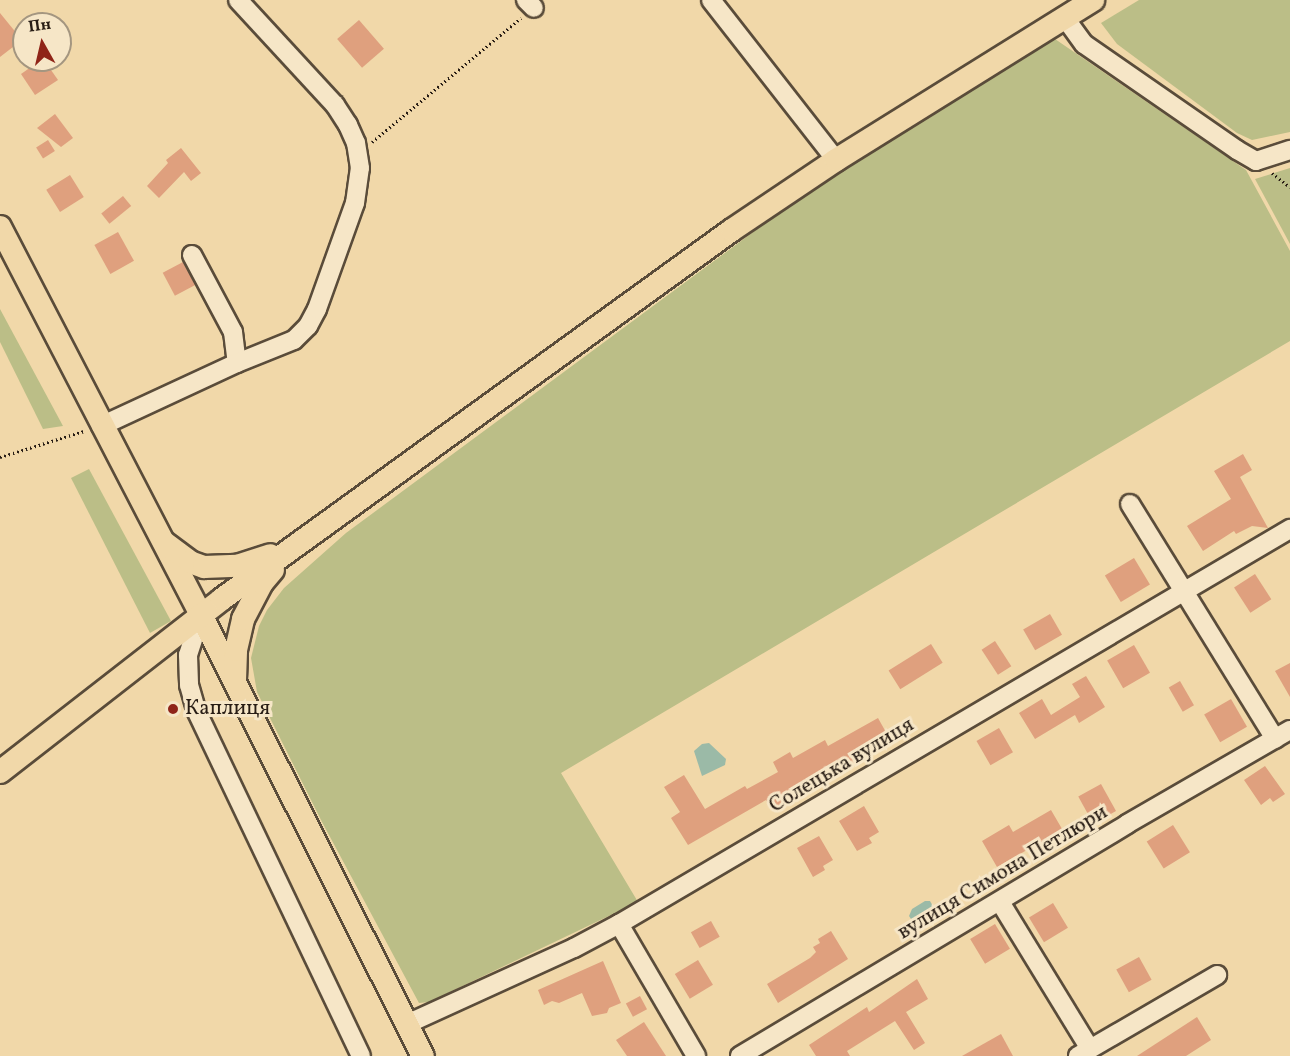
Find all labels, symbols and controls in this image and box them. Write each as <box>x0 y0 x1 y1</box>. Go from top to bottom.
north arrow <box>12 12 72 72</box>
text: Пн <box>27 14 53 39</box>
place label: Каплиця <box>185 696 270 722</box>
marker: Каплиця <box>166 702 180 716</box>
street label: Солецька вулиця <box>765 713 919 819</box>
street label: вулиця Симона Петлюри <box>893 800 1113 946</box>

